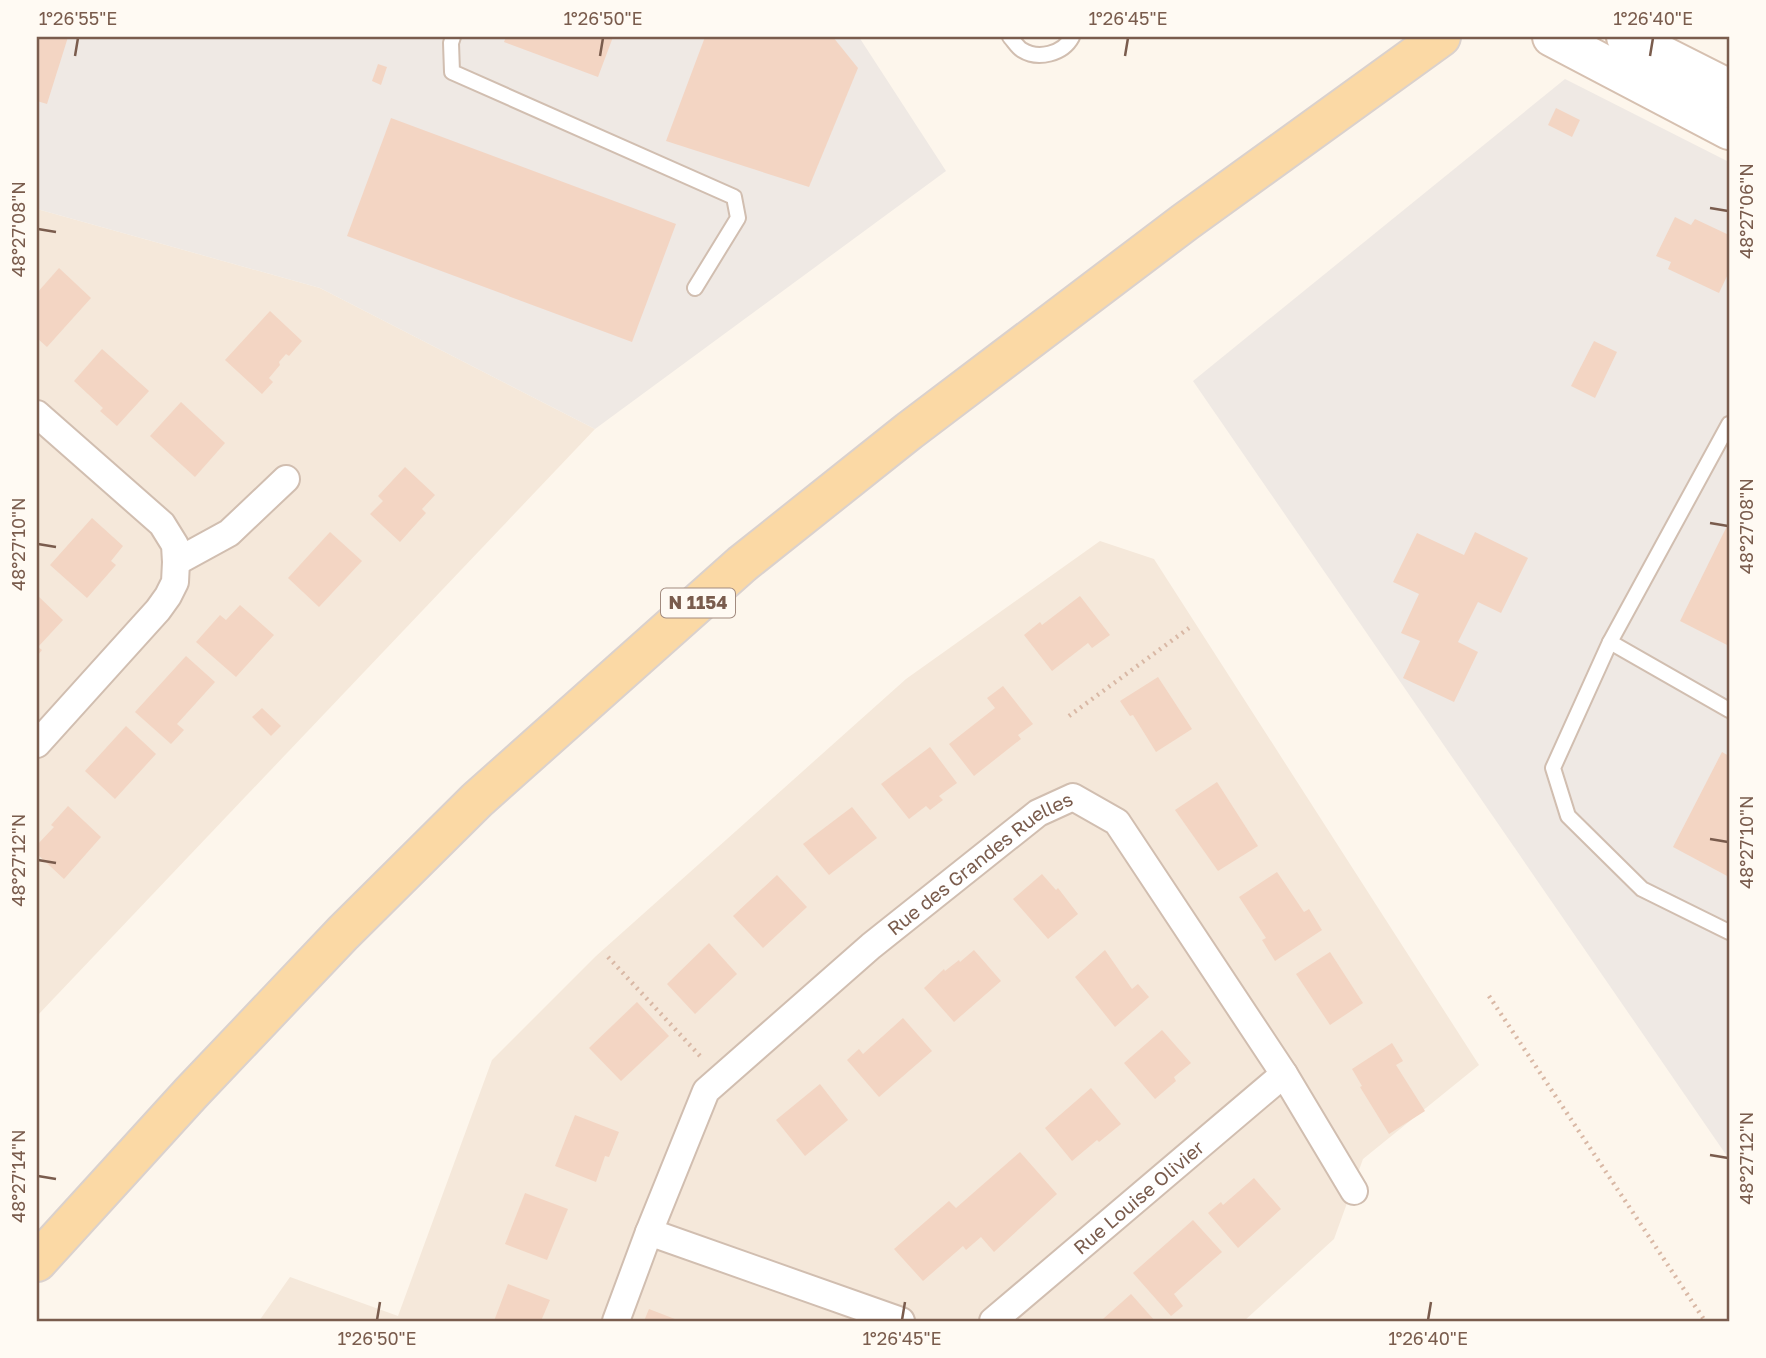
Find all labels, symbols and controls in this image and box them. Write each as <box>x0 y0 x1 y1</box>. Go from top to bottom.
text: 1°26'55"E <box>39 7 117 29</box>
text: 1°26'50"E <box>563 7 643 29</box>
text: 1°26'45"E <box>1088 7 1168 29</box>
text: 1°26'40"E <box>1613 7 1693 29</box>
text: 48°27'06"N <box>1735 163 1757 259</box>
text: 48°27'08"N <box>7 181 29 277</box>
text: 48°27'08"N <box>1735 478 1757 574</box>
text: 48°27'10"N <box>7 497 29 591</box>
road number: N 1154 <box>661 588 735 618</box>
street label: Rue des Grandes Ruelles <box>882 787 1076 940</box>
text: 48°27'10"N <box>1735 795 1757 889</box>
text: 48°27'12"N <box>7 814 29 906</box>
text: 48°27'12"N <box>1735 1112 1757 1204</box>
text: 48°27'14"N <box>7 1129 29 1223</box>
street label: Rue Louise Olivier <box>1068 1135 1209 1259</box>
text: 1°26'50"E <box>337 1327 417 1349</box>
text: 1°26'45"E <box>862 1327 942 1349</box>
text: 1°26'40"E <box>1388 1327 1468 1349</box>

